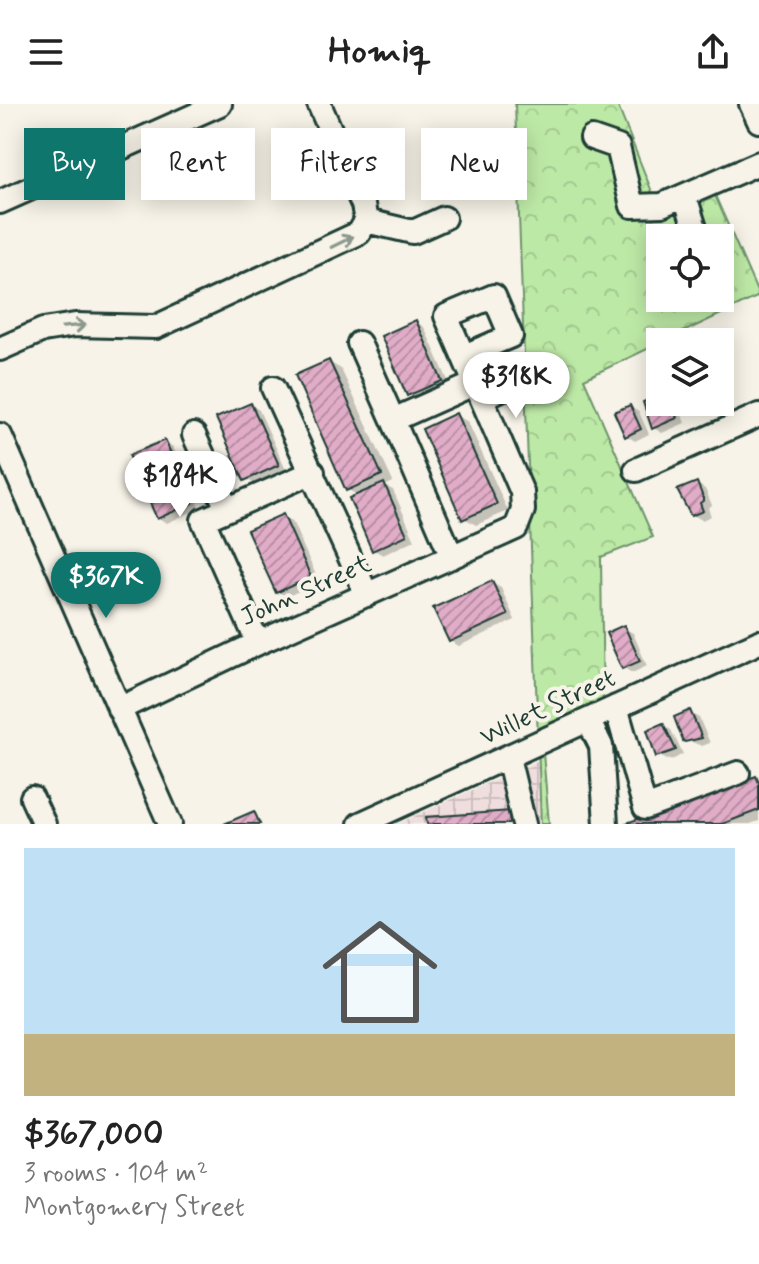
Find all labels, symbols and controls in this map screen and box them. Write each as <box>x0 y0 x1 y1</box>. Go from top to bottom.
text: Homiq <box>328 29 431 76</box>
icon: menu <box>24 30 68 74</box>
icon: share <box>691 30 735 74</box>
chip: Buy <box>24 128 125 200</box>
chip: Rent <box>141 128 255 200</box>
chip: Filters <box>271 128 405 200</box>
chip: New <box>421 128 527 200</box>
map controls <box>646 224 734 416</box>
button: locate <box>646 224 734 312</box>
one-way arrow <box>329 234 353 249</box>
one-way arrow <box>60 318 87 333</box>
button: layers <box>646 328 734 416</box>
pin: $318K <box>460 352 572 420</box>
text: $318K <box>481 361 551 395</box>
pin: $184K <box>124 451 236 519</box>
text: $184K <box>143 460 217 494</box>
street label: John Street <box>235 547 377 635</box>
pin: $367K <box>50 552 162 620</box>
text: $367K <box>69 561 143 595</box>
street label: Willet Street <box>475 662 621 754</box>
icon: home <box>308 900 452 1044</box>
text: $367,000 <box>24 1112 163 1157</box>
text: 3 rooms · 104 m² <box>24 1157 208 1191</box>
text: Montgomery Street <box>24 1191 245 1225</box>

